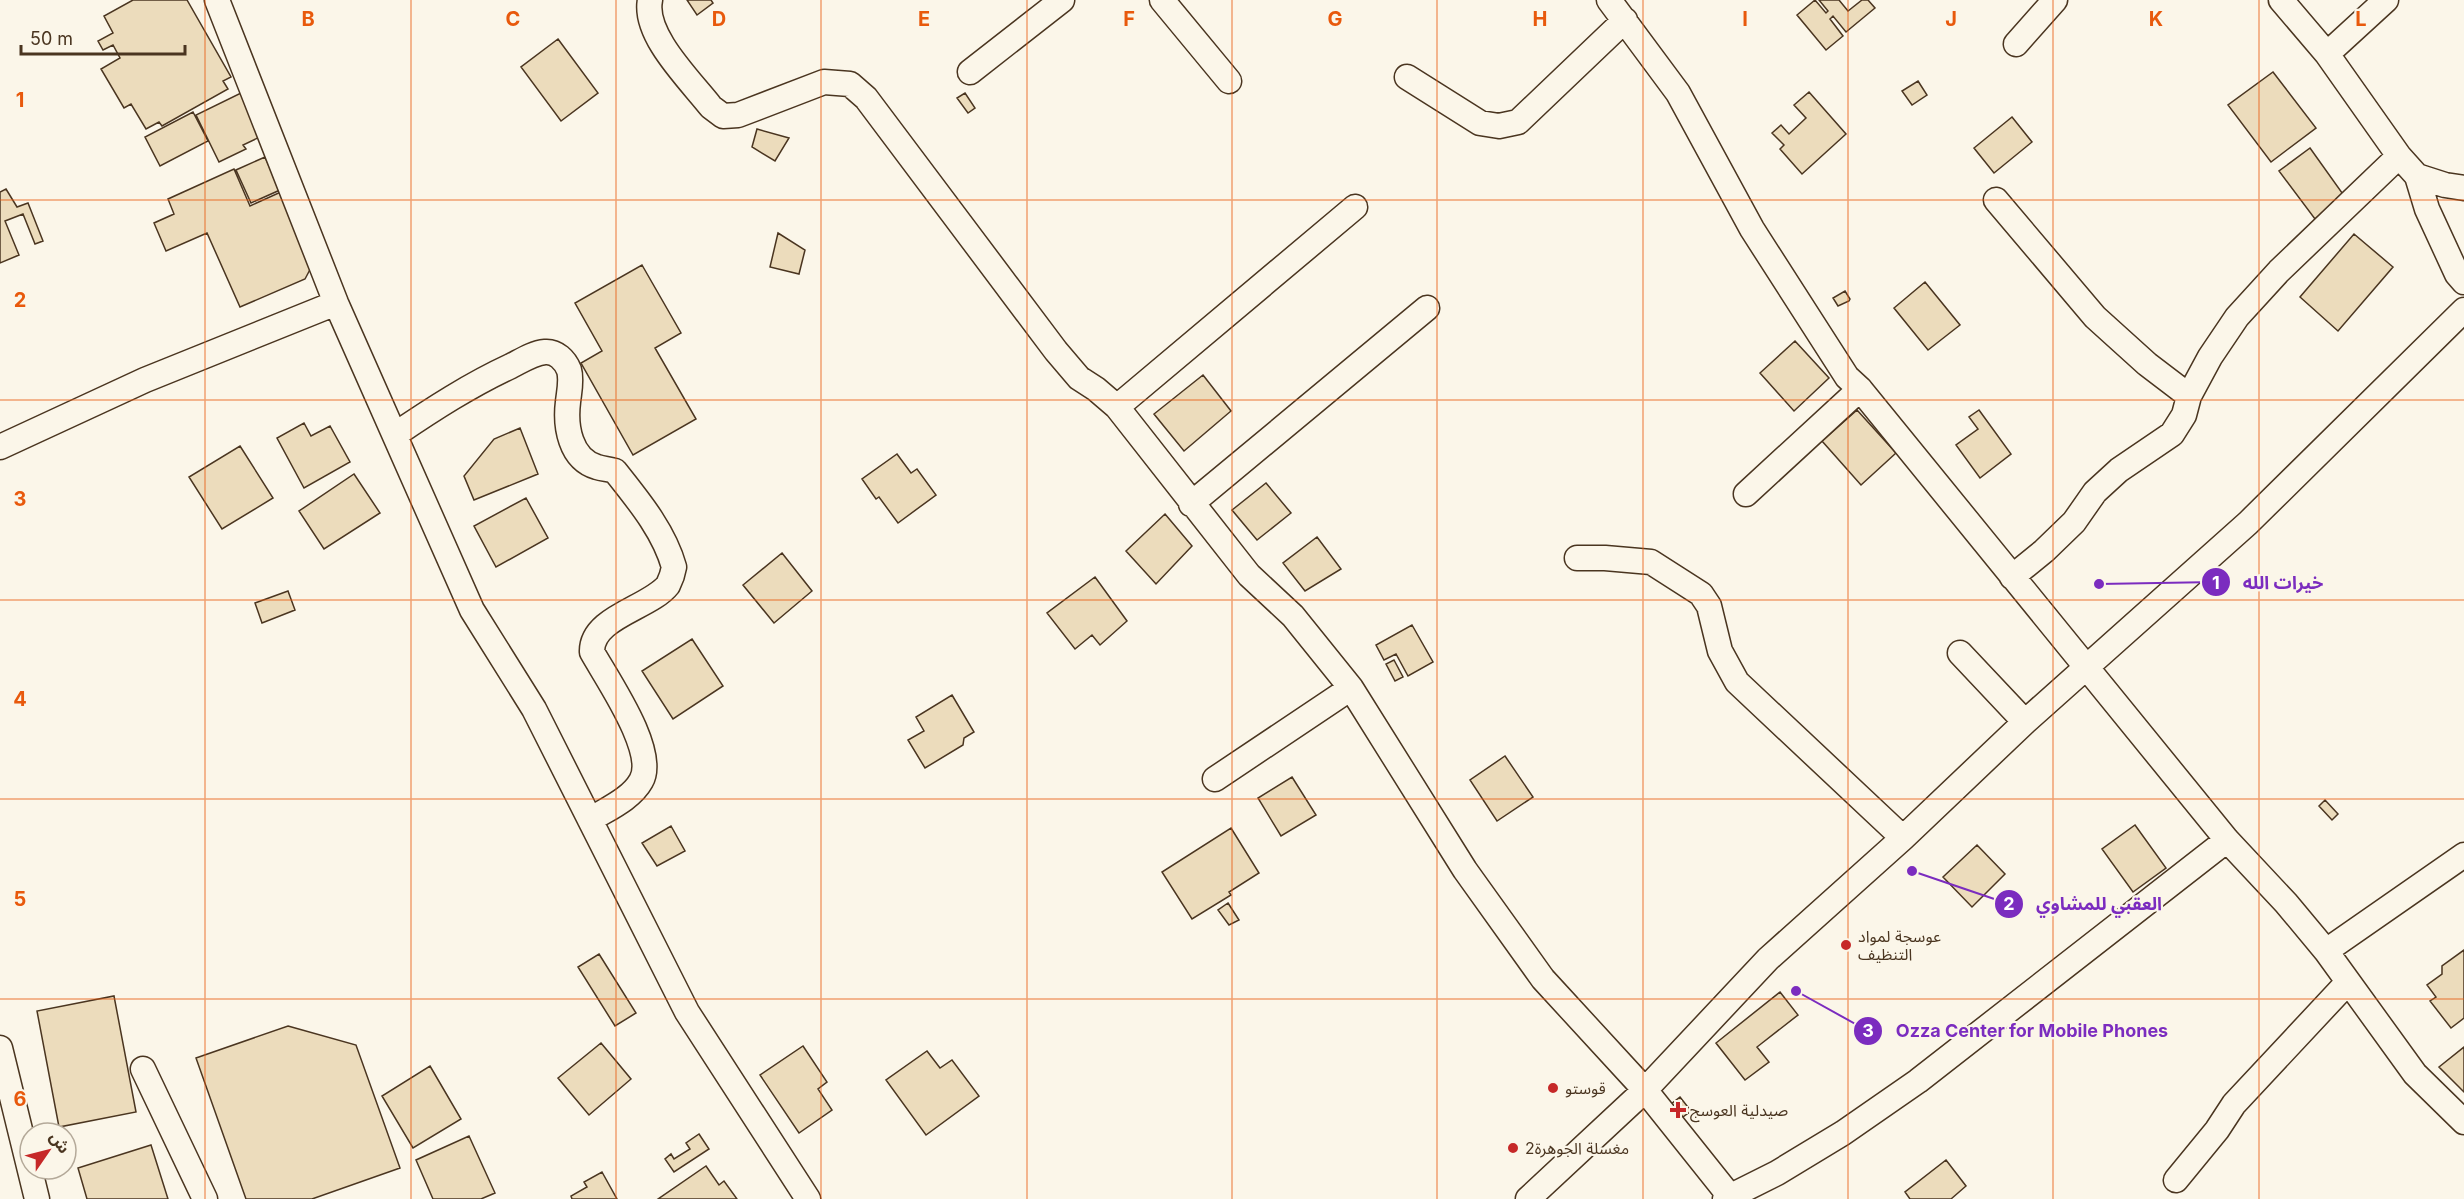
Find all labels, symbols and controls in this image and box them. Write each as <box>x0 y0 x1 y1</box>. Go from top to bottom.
text: B <box>301 7 315 31</box>
text: C <box>506 7 520 31</box>
text: D <box>712 7 726 31</box>
text: E <box>918 7 930 31</box>
text: F <box>1123 7 1135 31</box>
text: G <box>1327 7 1343 31</box>
text: H <box>1533 7 1547 31</box>
text: I <box>1742 7 1748 31</box>
text: J <box>1945 7 1957 31</box>
text: K <box>2149 7 2163 31</box>
text: L <box>2355 7 2367 31</box>
scale bar <box>21 18 184 56</box>
text: 50 m <box>30 28 73 49</box>
text: 1 <box>16 88 24 112</box>
text: 2 <box>14 288 26 312</box>
text: 3 <box>14 487 26 511</box>
callout: خيرات الله <box>2201 564 2336 600</box>
text: 1 <box>2212 572 2220 593</box>
text: خيرات الله <box>2243 572 2323 594</box>
text: 4 <box>13 687 27 711</box>
callout: العقبي للمشاوي <box>1994 886 2174 922</box>
text: 5 <box>14 887 26 911</box>
text: 2 <box>2003 893 2015 914</box>
text: العقبي للمشاوي <box>2036 893 2162 918</box>
place label: عوسجة لمواد التنظيف <box>1858 926 1941 964</box>
marker: عوسجة لمواد التنظيف <box>1839 938 1853 952</box>
callout: Ozza Center for Mobile Phones <box>1853 1013 2180 1049</box>
text: 3 <box>1862 1020 1874 1041</box>
text: Ozza Center for Mobile Phones <box>1896 1020 2168 1041</box>
place label: قوستو <box>1565 1078 1606 1098</box>
marker: قوستو <box>1546 1081 1560 1095</box>
text: 6 <box>14 1087 27 1111</box>
place label: صيدلية العوسج <box>1690 1100 1788 1123</box>
marker: صيدلية العوسج <box>1671 1103 1685 1117</box>
north arrow <box>18 1121 78 1181</box>
text: ش <box>46 1128 75 1157</box>
place label: مغسلة الجوهرة2 <box>1525 1138 1629 1158</box>
marker: مغسلة الجوهرة2 <box>1506 1141 1520 1155</box>

